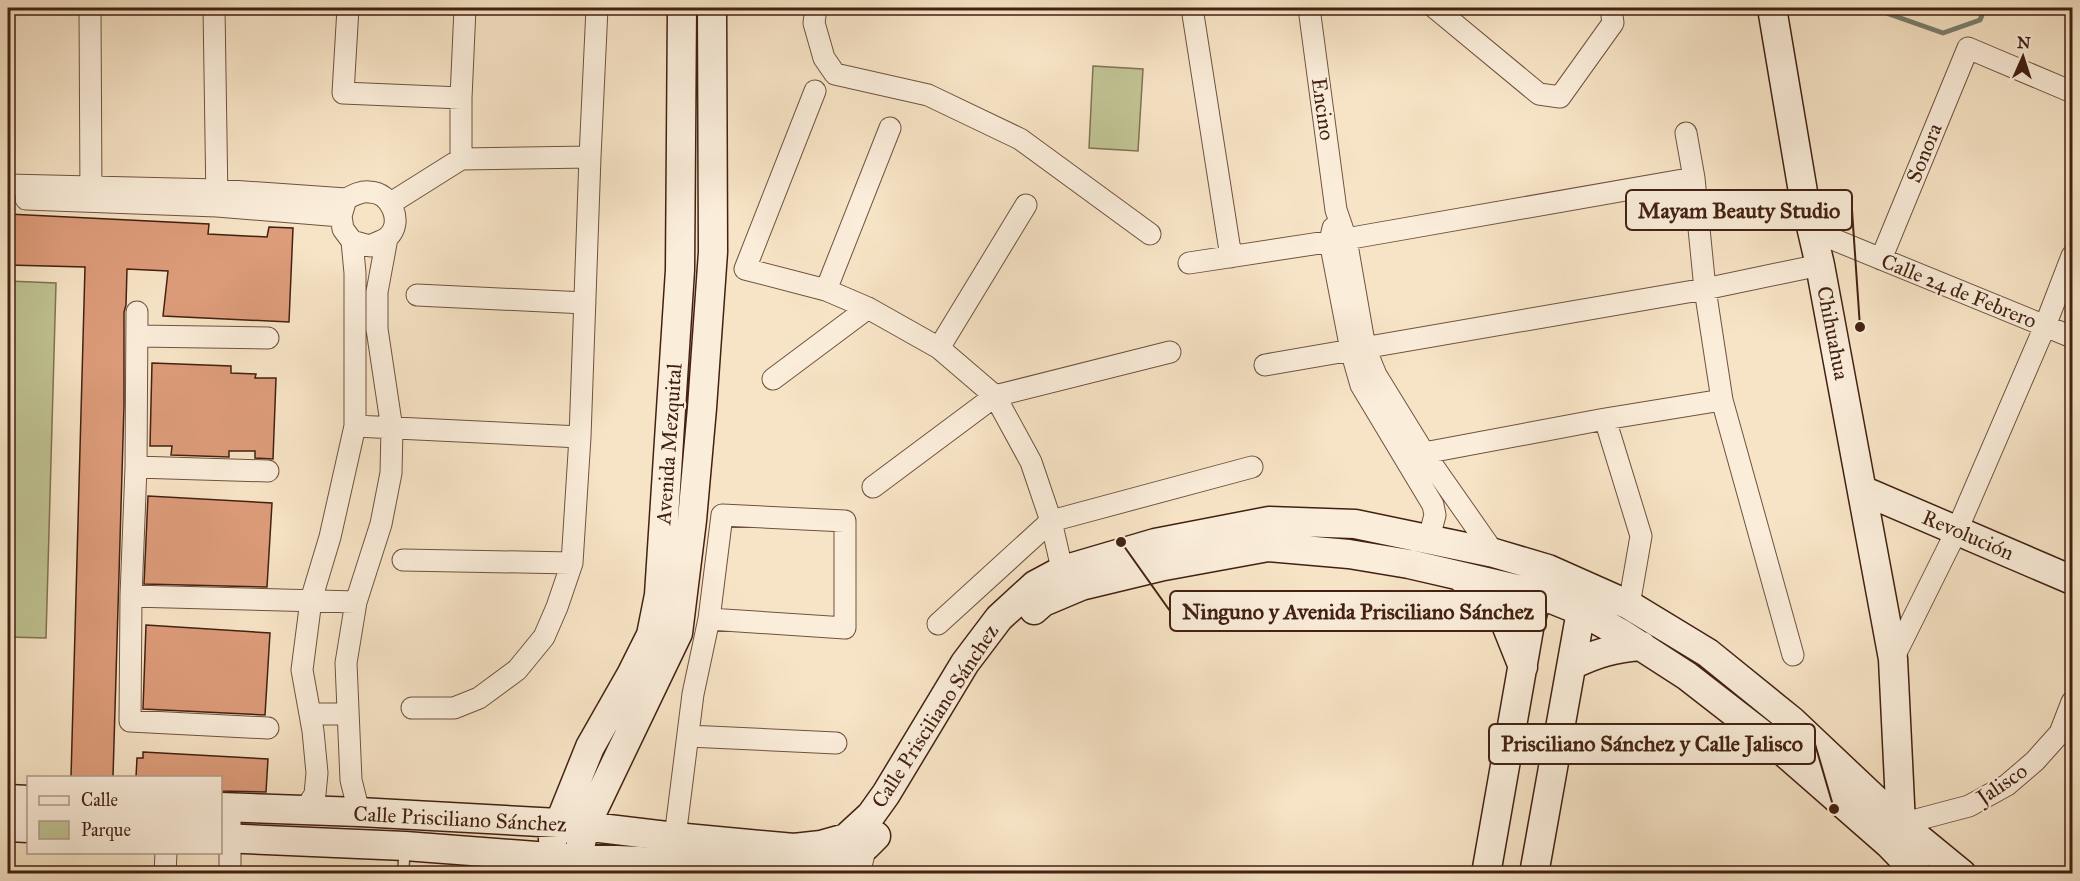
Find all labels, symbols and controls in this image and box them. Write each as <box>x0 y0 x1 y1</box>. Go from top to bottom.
north arrow <box>1993 27 2053 87</box>
text: N <box>2016 33 2031 52</box>
street label: Encino <box>1306 76 1340 142</box>
street label: Sonora <box>1900 119 1948 186</box>
callout: Mayam Beauty Studio <box>1626 190 1852 230</box>
text: Mayam Beauty Studio <box>1638 197 1840 224</box>
street label: Calle 24 de Febrero <box>1878 248 2041 334</box>
street label: Chihuahua <box>1811 284 1855 382</box>
street label: Avenida Mezquital <box>650 362 688 527</box>
street label: Revolución <box>1918 504 2018 566</box>
callout: Ninguno y Avenida Prisciliano Sánchez <box>1170 591 1546 631</box>
text: Ninguno y Avenida Prisciliano Sánchez <box>1182 598 1535 625</box>
street label: Calle Prisciliano Sánchez <box>866 619 1004 813</box>
callout: Prisciliano Sánchez y Calle Jalisco <box>1489 724 1815 764</box>
text: Prisciliano Sánchez y Calle Jalisco <box>1501 730 1803 758</box>
street label: Jalisco <box>1970 758 2033 811</box>
legend <box>27 776 222 854</box>
text: Calle <box>81 789 118 811</box>
street label: Calle Prisciliano Sánchez <box>353 800 568 838</box>
text: Parque <box>81 819 131 842</box>

